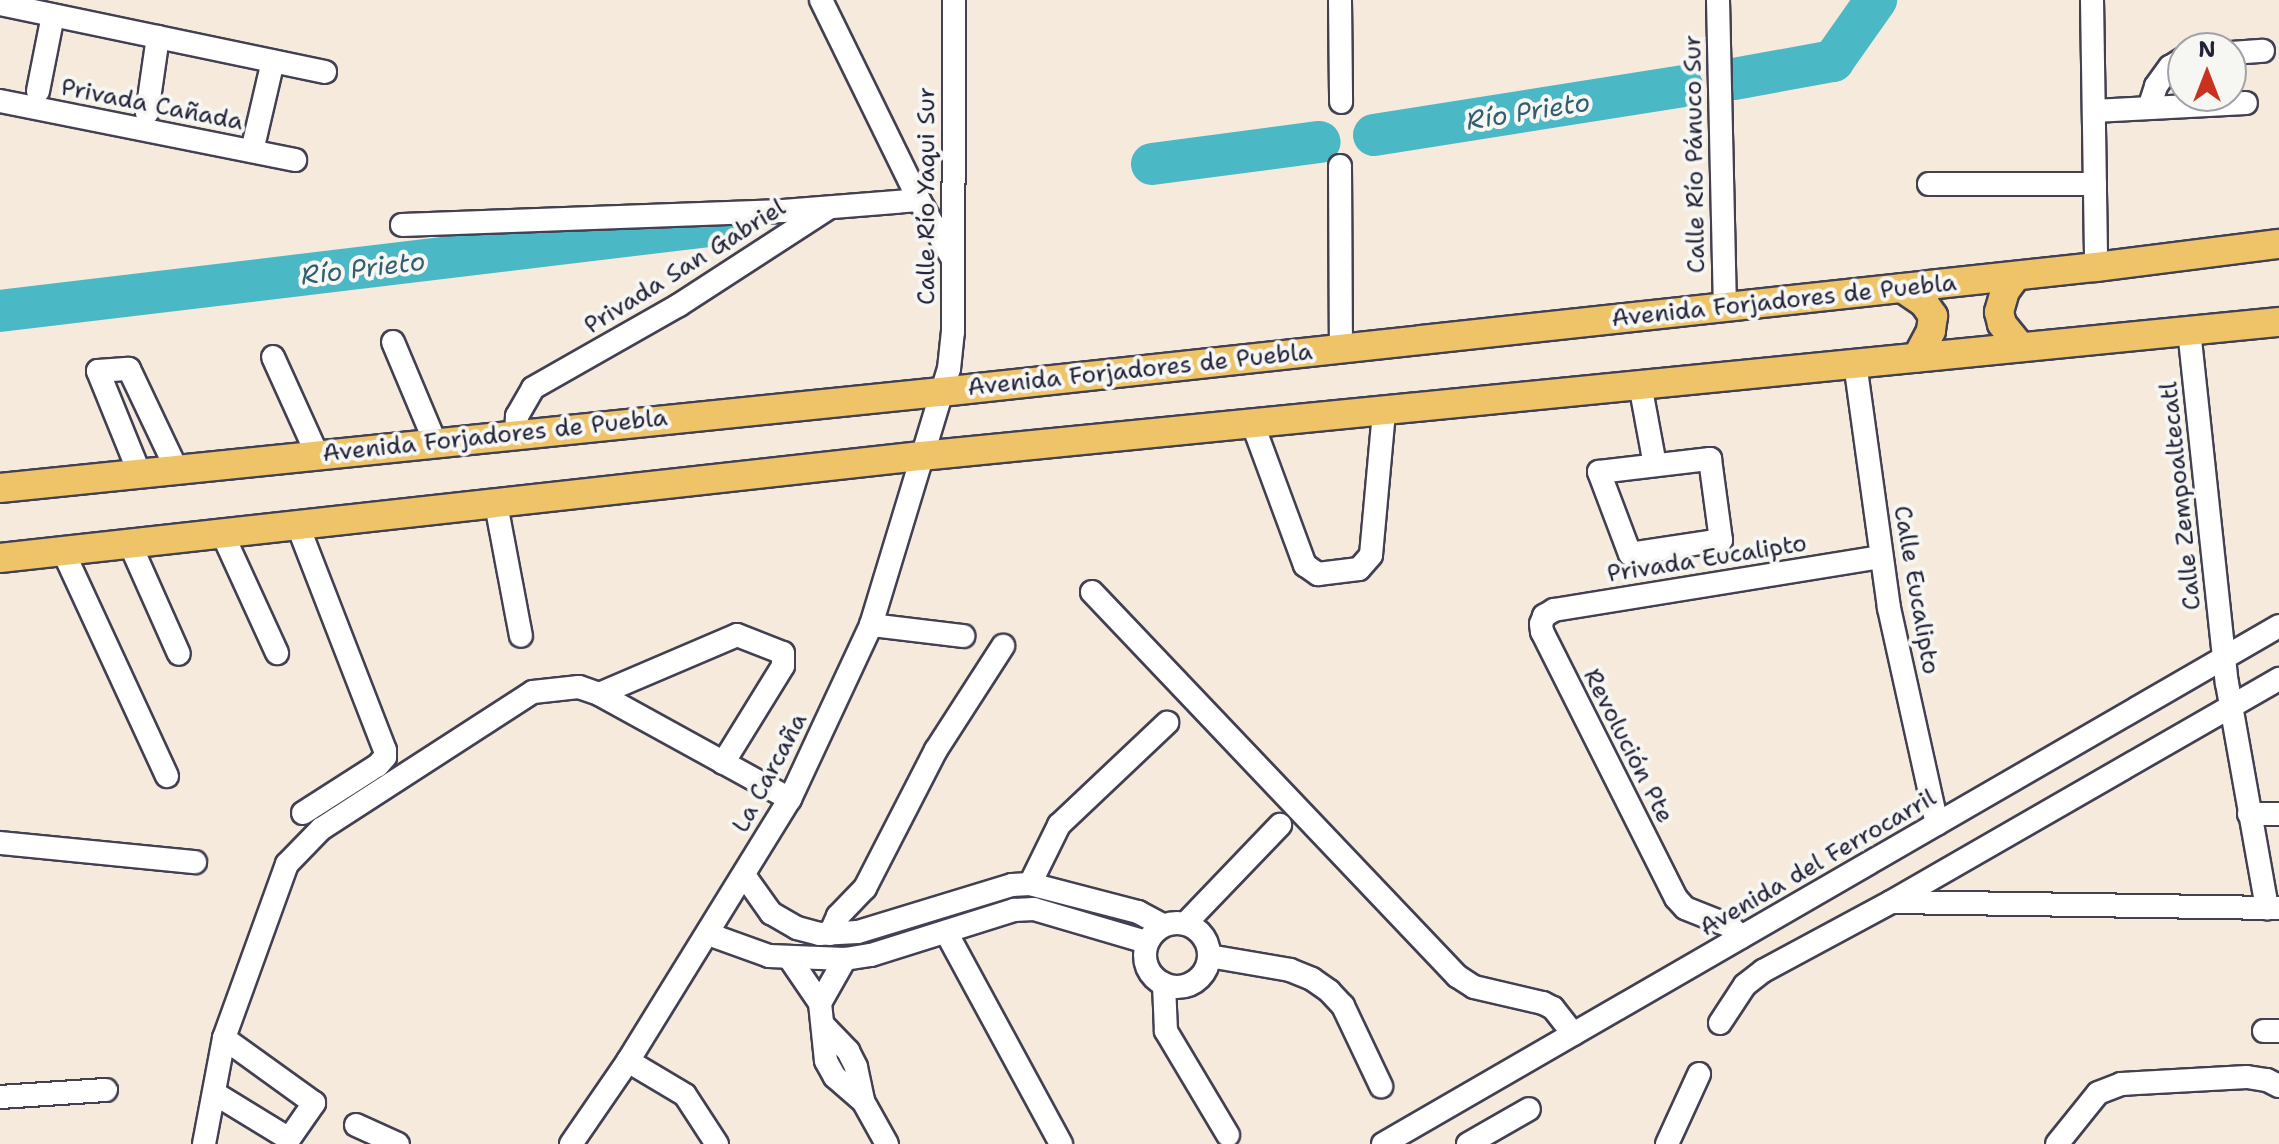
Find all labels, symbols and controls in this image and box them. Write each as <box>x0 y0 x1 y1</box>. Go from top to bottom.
north arrow <box>2167 32 2247 112</box>
street label: Calle Río Pánuco Sur <box>1679 34 1711 274</box>
text: N <box>2198 35 2216 64</box>
street label: Privada Cañada <box>58 73 246 137</box>
water label: Río Prieto <box>1464 86 1592 136</box>
street label: Calle Río Yaqui Sur <box>913 87 941 305</box>
street label: Privada San Gabriel <box>579 193 791 341</box>
water label: Río Prieto <box>299 245 427 291</box>
street label: Avenida Forjadores de Puebla <box>1610 269 1958 333</box>
street label: Avenida Forjadores de Puebla <box>966 338 1314 402</box>
street label: Calle Zempoaltecatl <box>2155 380 2207 612</box>
street label: Avenida Forjadores de Puebla <box>321 404 669 468</box>
street label: Calle Eucalipto <box>1887 503 1945 677</box>
street label: Privada Eucalipto <box>1605 529 1809 589</box>
street label: Revolución Pte <box>1577 664 1679 828</box>
street label: La Carcaña <box>727 708 813 838</box>
street label: Avenida del Ferrocarril <box>1695 784 1941 942</box>

